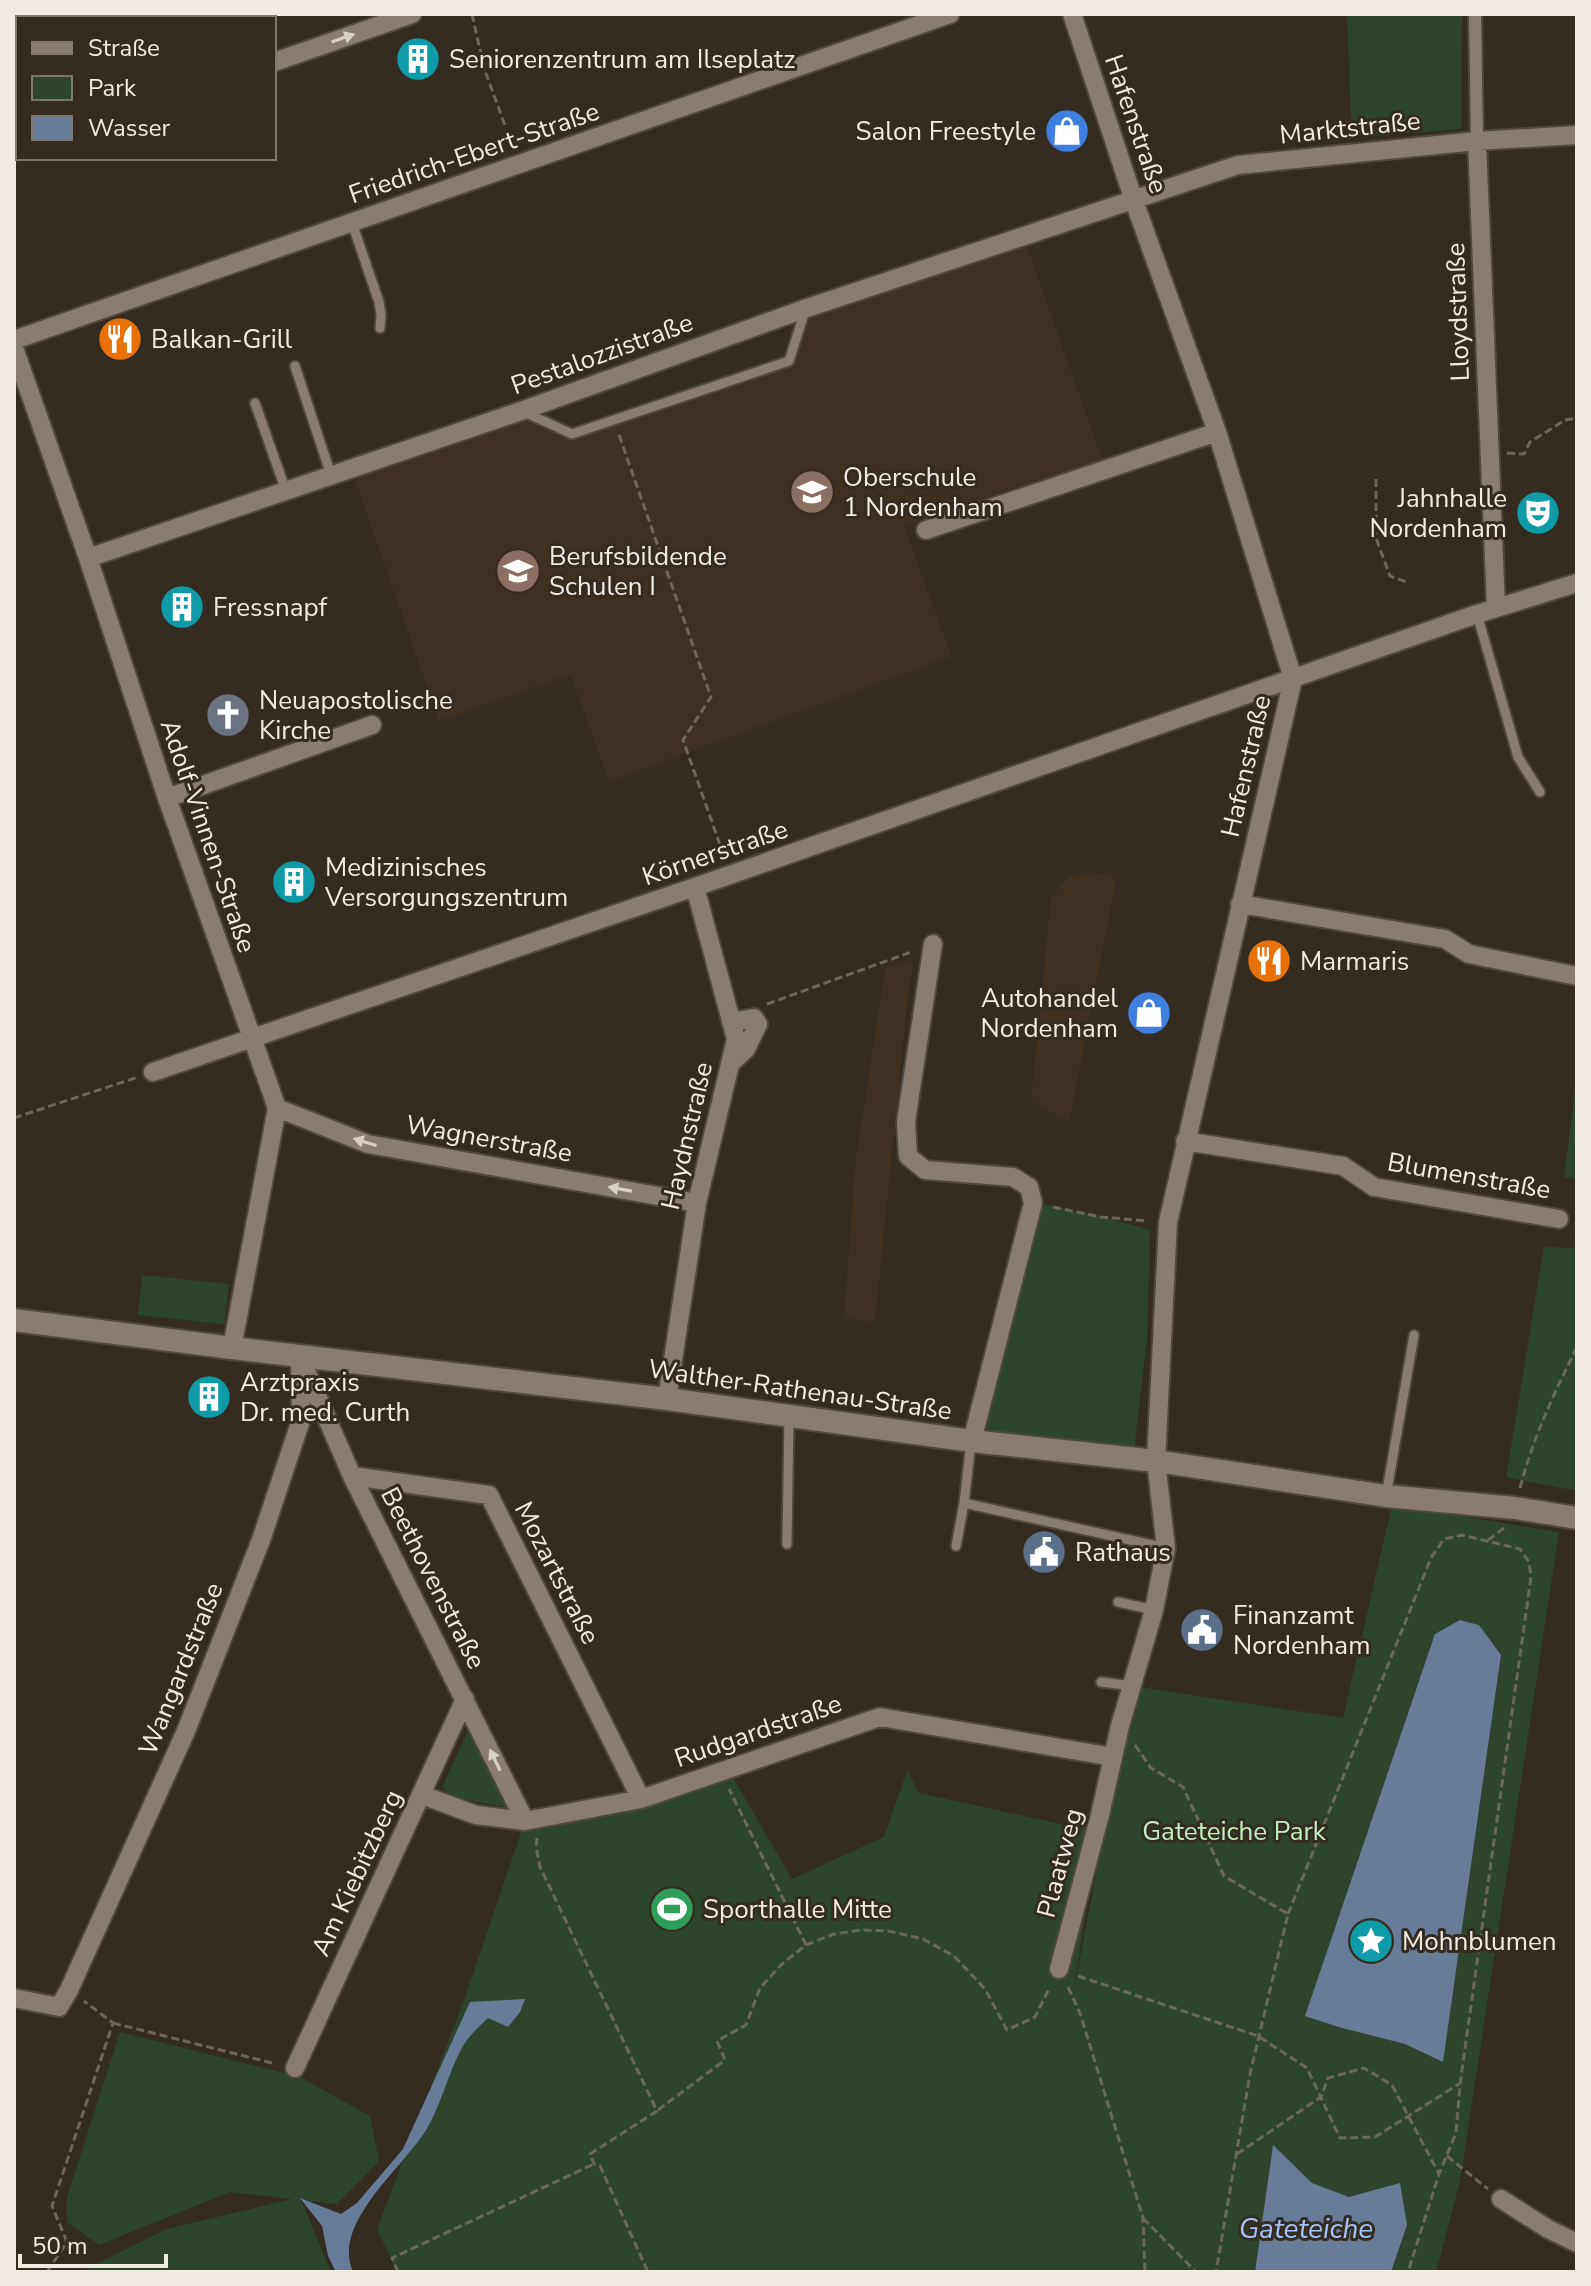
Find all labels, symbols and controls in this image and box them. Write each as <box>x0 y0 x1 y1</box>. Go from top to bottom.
legend <box>16 16 276 160</box>
one-way arrow <box>331 31 355 43</box>
text: Straße <box>88 32 160 64</box>
building icon: Seniorenzentrum am Ilseplatz <box>394 35 442 83</box>
place label: Seniorenzentrum am Ilseplatz <box>449 42 795 77</box>
street label: Hafenstraße <box>1096 50 1176 198</box>
text: Park <box>88 72 137 104</box>
street label: Friedrich-Ebert-Straße <box>344 94 604 212</box>
street label: Marktstraße <box>1278 103 1422 153</box>
shop icon: Salon Freestyle <box>1043 107 1091 155</box>
text: Wasser <box>88 112 171 144</box>
place label: Salon Freestyle <box>856 114 1036 149</box>
street label: Lloydstraße <box>1438 242 1478 382</box>
street label: Pestalozzistraße <box>506 305 698 403</box>
restaurant icon: Balkan-Grill <box>96 315 144 363</box>
place label: Balkan-Grill <box>151 322 292 357</box>
place label: Oberschule 1 Nordenham <box>843 460 1003 525</box>
school or university icon: Oberschule 1 Nordenham <box>788 468 836 516</box>
place label: Jahnhalle Nordenham <box>1370 481 1507 546</box>
theatre icon: Jahnhalle Nordenham <box>1514 489 1562 537</box>
place label: Berufsbildende Schulen I <box>549 539 727 604</box>
school or university icon: Berufsbildende Schulen I <box>494 547 542 595</box>
building icon: Fressnapf <box>158 583 206 631</box>
place label: Fressnapf <box>213 590 328 625</box>
place label: Neuapostolische Kirche <box>259 683 453 748</box>
church icon: Neuapostolische Kirche <box>204 691 252 739</box>
street label: Hafenstraße <box>1213 692 1279 840</box>
street label: Adolf-Vinnen-Straße <box>152 715 264 957</box>
street label: Körnerstraße <box>638 812 792 894</box>
place label: Medizinisches Versorgungszentrum <box>324 850 568 915</box>
building icon: Medizinisches Versorgungszentrum <box>270 858 318 906</box>
restaurant icon: Marmaris <box>1245 937 1293 985</box>
place label: Marmaris <box>1300 944 1409 979</box>
place label: Autohandel Nordenham <box>981 981 1118 1046</box>
shop icon: Autohandel Nordenham <box>1125 989 1173 1037</box>
street label: Haydnstraße <box>653 1059 721 1213</box>
street label: Wagnerstraße <box>403 1107 575 1171</box>
one-way arrow <box>353 1135 377 1148</box>
street label: Blumenstraße <box>1385 1144 1553 1208</box>
one-way arrow <box>608 1183 633 1195</box>
street label: Walther-Rathenau-Straße <box>646 1351 954 1429</box>
place label: Arztpraxis Dr. med. Curth <box>240 1365 410 1430</box>
building icon: Arztpraxis Dr. med. Curth <box>185 1373 233 1421</box>
street label: Beethovenstraße <box>372 1481 494 1675</box>
street label: Mozartstraße <box>506 1496 608 1650</box>
public building icon: Rathaus <box>1020 1528 1068 1576</box>
place label: Rathaus <box>1075 1535 1171 1570</box>
street label: Wangardstraße <box>130 1577 232 1761</box>
place label: Finanzamt Nordenham <box>1233 1598 1370 1663</box>
public building icon: Finanzamt Nordenham <box>1178 1606 1226 1654</box>
street label: Rudgardstraße <box>670 1686 846 1776</box>
one-way arrow <box>488 1748 502 1772</box>
street label: Am Kiebitzberg <box>303 1784 411 1962</box>
street label: Plaatweg <box>1029 1805 1091 1921</box>
park label: Gateteiche Park <box>1142 1814 1327 1849</box>
sports icon: Sporthalle Mitte <box>648 1885 696 1933</box>
place label: Sporthalle Mitte <box>703 1892 892 1927</box>
place icon: Mohnblumen <box>1347 1917 1395 1965</box>
place label: Mohnblumen <box>1402 1924 1557 1959</box>
water label: Gateteiche <box>1239 2210 1373 2248</box>
scale bar <box>20 2218 166 2268</box>
text: 50 m <box>32 2230 88 2262</box>

